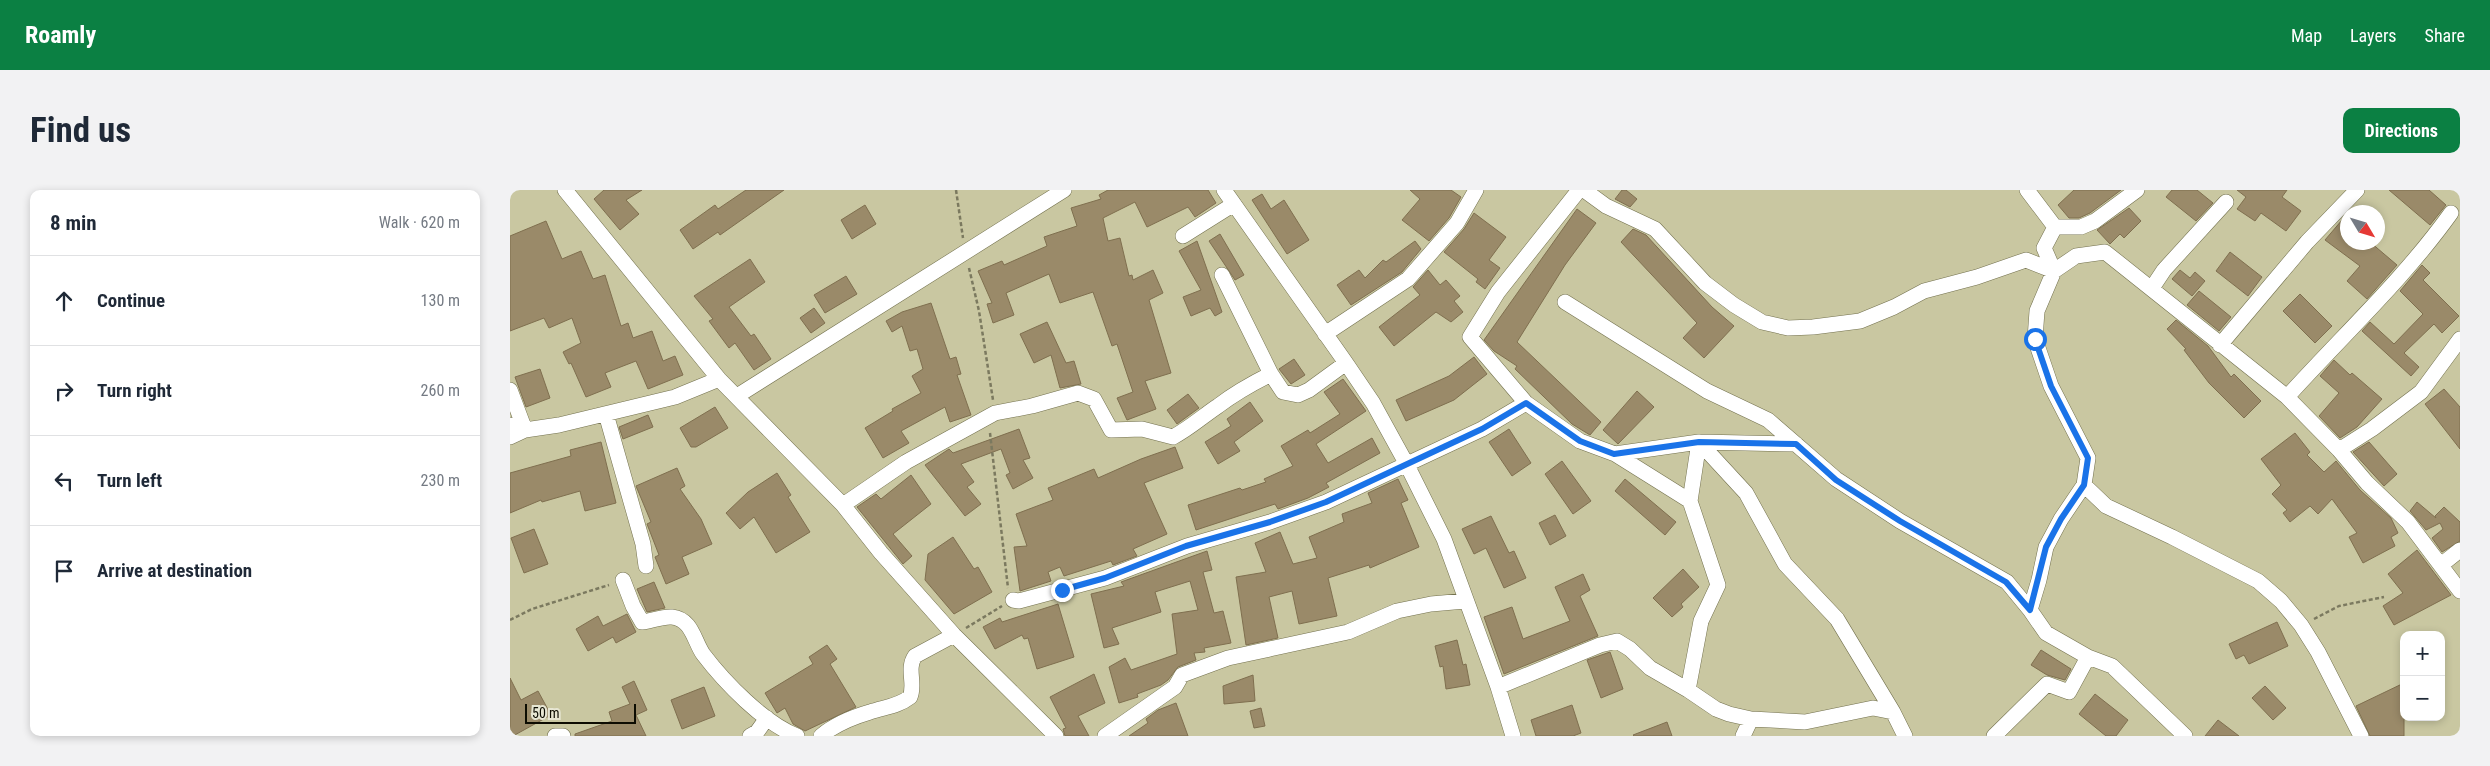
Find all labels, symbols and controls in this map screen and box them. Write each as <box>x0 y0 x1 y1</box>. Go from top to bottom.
text: Roamly <box>25 21 96 49</box>
text: Map <box>2291 25 2322 46</box>
text: Layers <box>2350 25 2397 46</box>
text: Share <box>2425 25 2465 46</box>
button: Directions <box>2343 108 2460 153</box>
text: Find us <box>30 110 131 151</box>
north arrow <box>2340 205 2385 250</box>
text: 8 min <box>50 211 97 235</box>
text: Walk · 620 m <box>379 213 460 232</box>
icon: ahead <box>50 287 78 315</box>
text: Continue <box>97 289 165 312</box>
text: 130 m <box>421 291 460 310</box>
route start <box>2024 328 2047 351</box>
icon: right <box>50 377 78 405</box>
text: Turn right <box>97 379 172 402</box>
text: 260 m <box>421 381 460 400</box>
icon: left <box>50 467 78 495</box>
text: Turn left <box>97 469 162 492</box>
text: 230 m <box>421 471 460 490</box>
icon: arrive <box>50 557 78 585</box>
text: Arrive at destination <box>97 559 252 582</box>
route end <box>1051 579 1074 602</box>
map controls <box>2400 631 2445 721</box>
button: + <box>2400 631 2445 676</box>
button: − <box>2400 676 2445 721</box>
scale bar <box>525 701 636 724</box>
text: 50 m <box>532 705 560 721</box>

